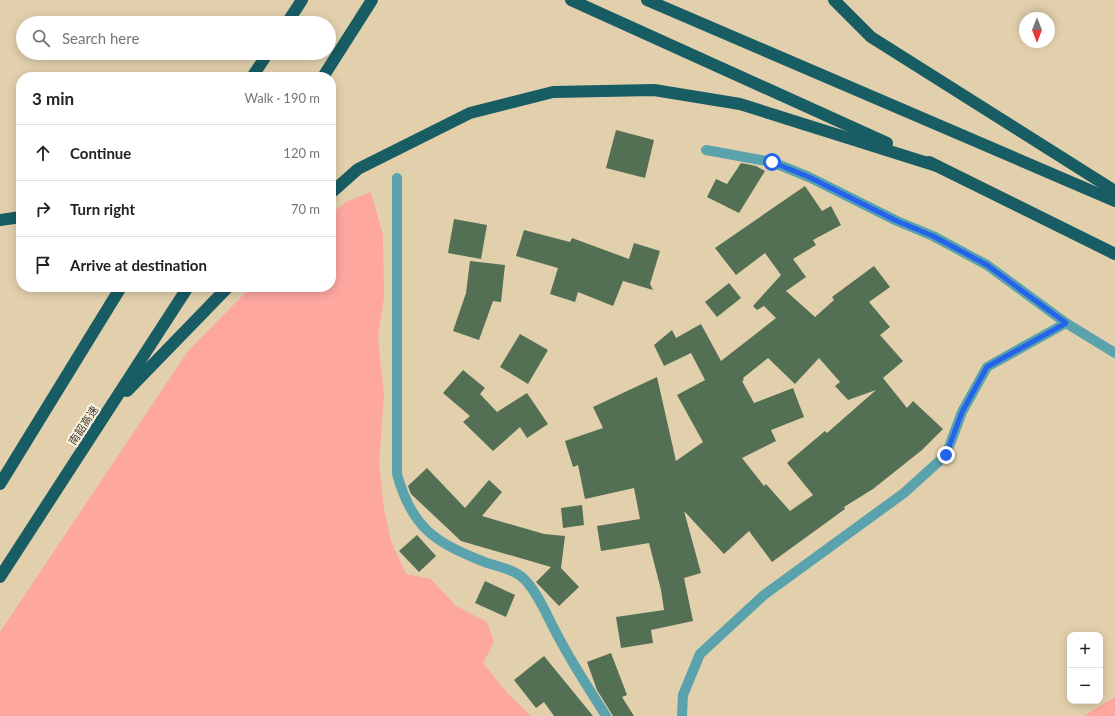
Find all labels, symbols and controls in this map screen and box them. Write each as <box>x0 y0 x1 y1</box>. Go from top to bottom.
north arrow <box>1019 12 1055 48</box>
search box <box>16 16 336 60</box>
icon: search <box>30 27 52 49</box>
text: Search here <box>62 29 139 47</box>
text: 3 min <box>32 88 74 109</box>
text: Walk · 190 m <box>244 90 320 106</box>
icon: ahead <box>32 142 54 164</box>
text: Continue <box>70 144 131 162</box>
text: 120 m <box>283 145 320 161</box>
route start <box>763 153 781 171</box>
icon: right <box>32 198 54 220</box>
text: Turn right <box>70 200 135 218</box>
text: 70 m <box>291 201 320 217</box>
icon: arrive <box>32 254 54 276</box>
text: Arrive at destination <box>70 256 207 274</box>
street label: 南韶高速 <box>66 403 100 447</box>
route end <box>937 446 955 464</box>
map controls <box>1067 632 1103 704</box>
button: + <box>1067 632 1103 668</box>
button: − <box>1067 668 1103 704</box>

